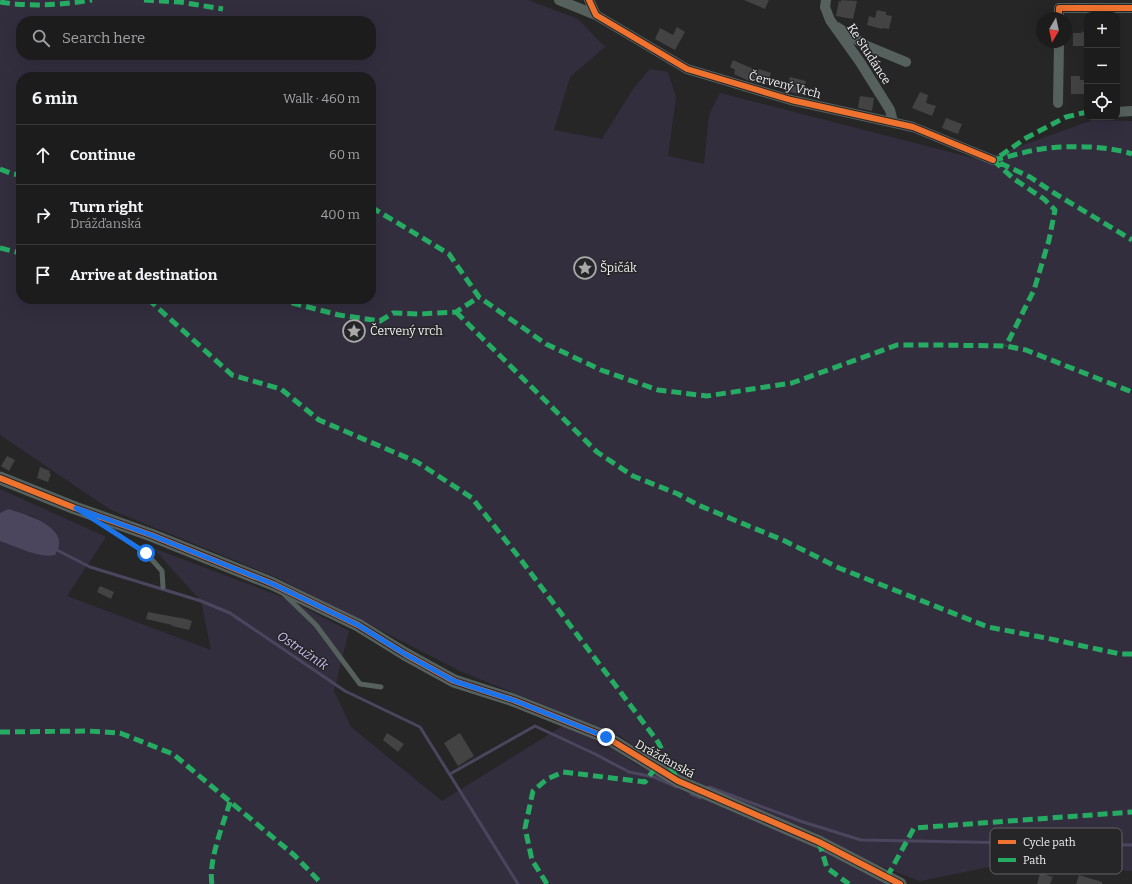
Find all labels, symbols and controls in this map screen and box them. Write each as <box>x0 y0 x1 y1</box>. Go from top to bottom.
north arrow <box>1036 12 1072 48</box>
map controls <box>1084 12 1120 120</box>
button: + <box>1084 12 1120 48</box>
search box <box>16 16 376 60</box>
street label: Ke Studánce <box>844 21 894 87</box>
icon: search <box>30 27 52 49</box>
text: Search here <box>62 29 145 47</box>
button: − <box>1084 48 1120 84</box>
street label: Červený Vrch <box>747 68 823 102</box>
button: locate <box>1084 84 1120 120</box>
text: 6 min <box>32 88 78 109</box>
text: Walk · 460 m <box>283 91 360 106</box>
icon: ahead <box>32 144 54 166</box>
text: Continue <box>70 146 136 164</box>
text: 60 m <box>329 147 360 162</box>
text: Turn right <box>70 198 143 216</box>
icon: right <box>32 204 54 226</box>
text: 400 m <box>321 207 360 222</box>
text: Drážďanská <box>70 216 141 231</box>
place icon: Špičák <box>572 255 598 281</box>
place label: Špičák <box>600 260 637 275</box>
icon: arrive <box>32 264 54 286</box>
text: Arrive at destination <box>70 266 217 284</box>
place icon: Červený vrch <box>341 318 367 344</box>
place label: Červený vrch <box>370 323 443 338</box>
route start <box>137 544 155 562</box>
water label: Ostružník <box>274 628 332 673</box>
route end <box>597 728 615 746</box>
street label: Drážďanská <box>633 737 698 781</box>
legend <box>990 828 1122 874</box>
text: Cycle path <box>1023 836 1076 849</box>
text: Path <box>1023 854 1046 867</box>

